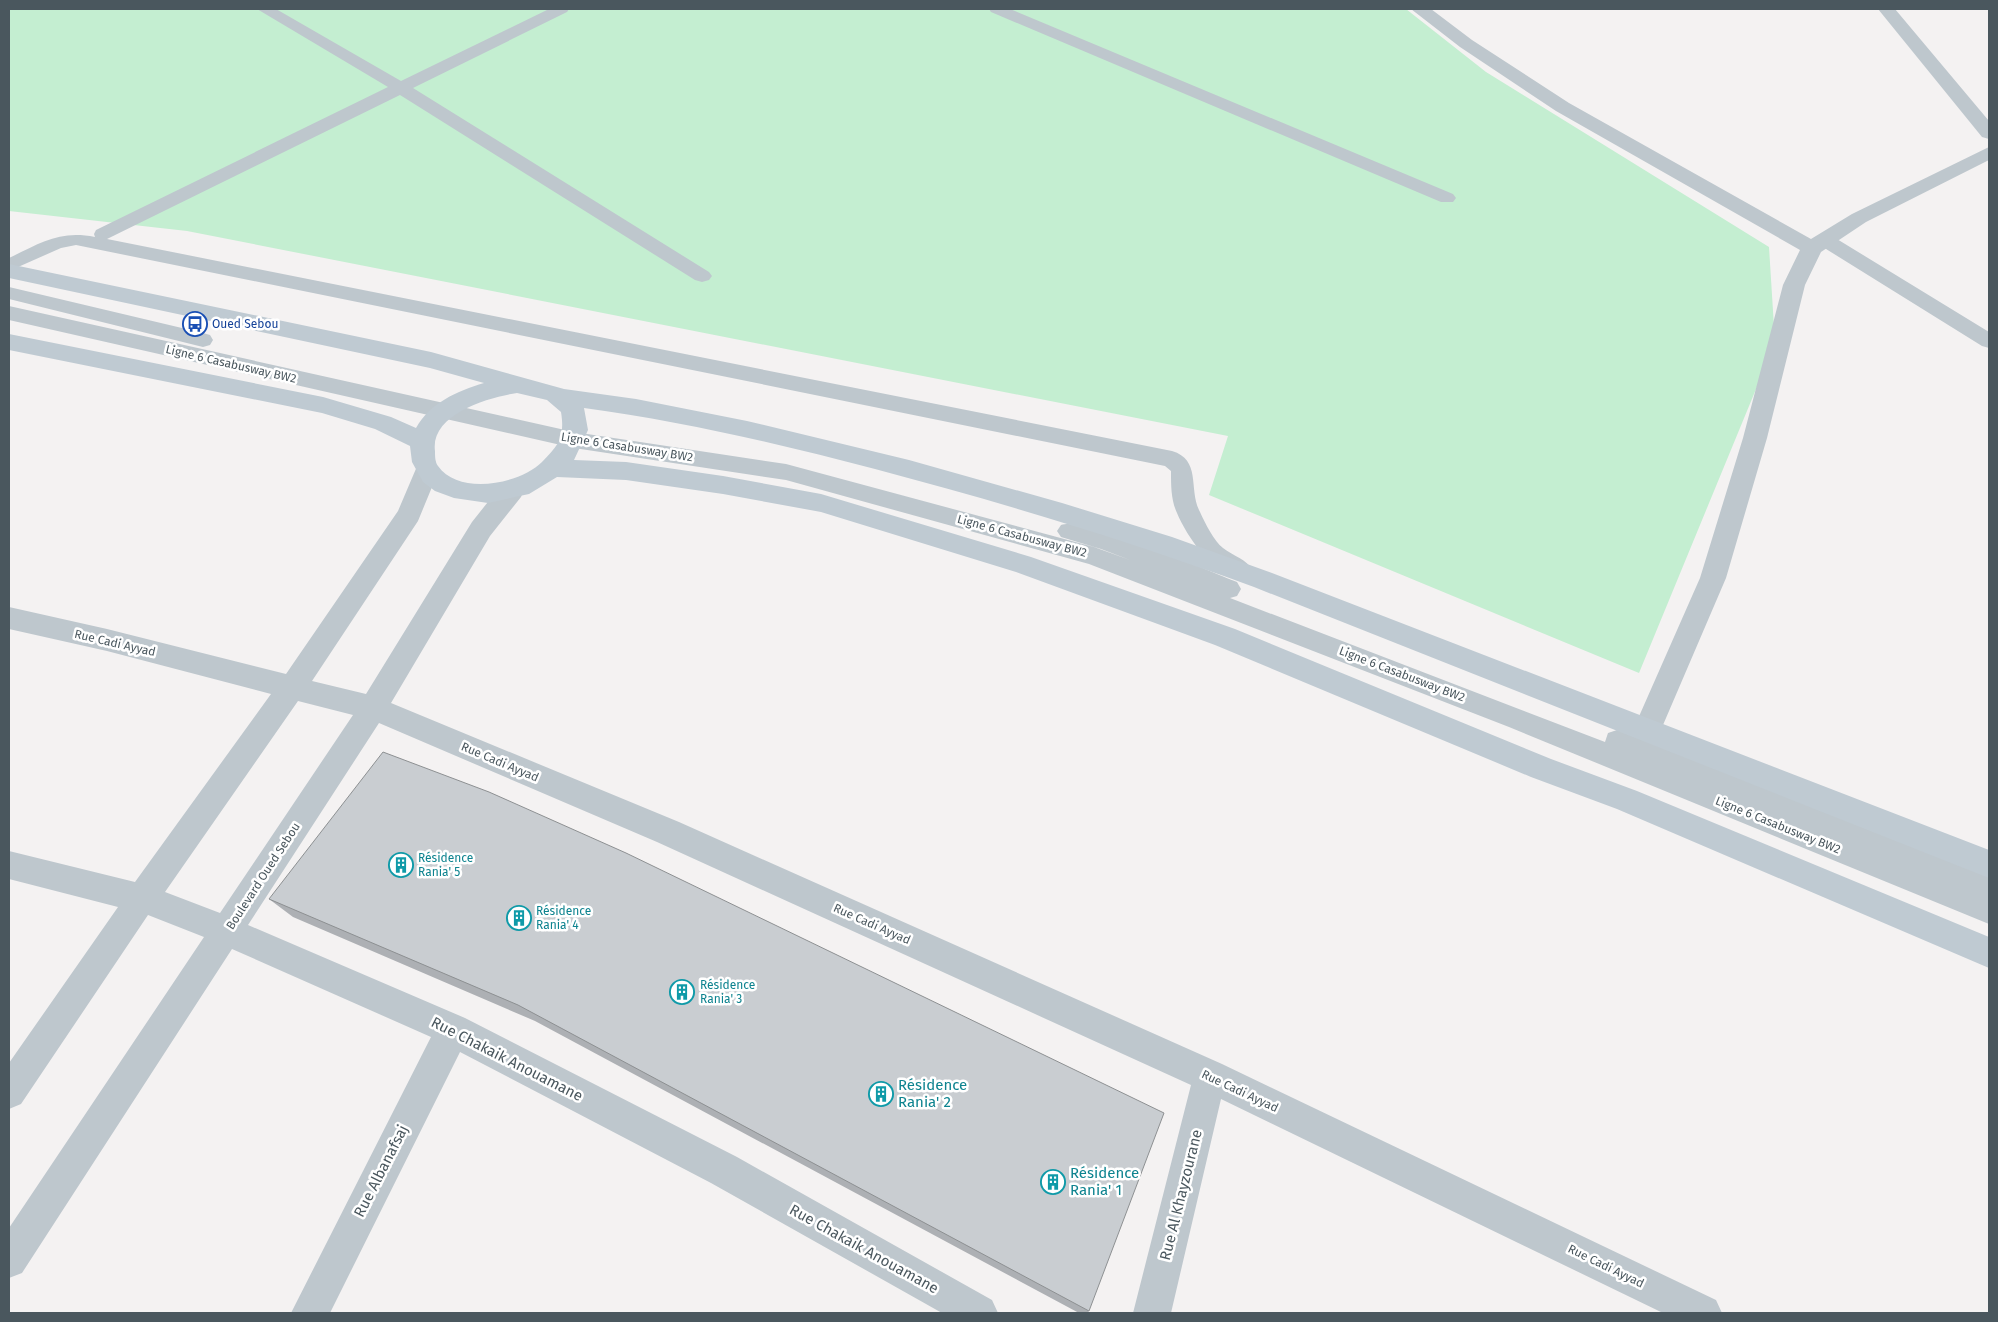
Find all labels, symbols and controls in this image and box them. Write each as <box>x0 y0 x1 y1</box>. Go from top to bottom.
bus stop icon: Oued Sebou <box>182 311 208 337</box>
place label: Oued Sebou <box>212 317 278 331</box>
street label: Ligne 6 Casabusway BW2 <box>164 342 298 386</box>
street label: Ligne 6 Casabusway BW2 <box>560 430 694 464</box>
street label: Ligne 6 Casabusway BW2 <box>956 512 1088 560</box>
street label: Rue Cadi Ayyad <box>73 627 157 659</box>
street label: Ligne 6 Casabusway BW2 <box>1337 644 1467 704</box>
street label: Rue Cadi Ayyad <box>459 739 541 785</box>
street label: Ligne 6 Casabusway BW2 <box>1713 793 1843 857</box>
street label: Boulevard Oued Sebou <box>223 820 303 932</box>
place label: Résidence Rania' 5 <box>418 851 473 879</box>
building icon: Résidence Rania' 5 <box>388 852 414 878</box>
street label: Rue Cadi Ayyad <box>831 901 913 947</box>
place label: Résidence Rania' 4 <box>536 904 591 932</box>
building icon: Résidence Rania' 4 <box>506 905 532 931</box>
place label: Résidence Rania' 3 <box>700 978 755 1006</box>
building icon: Résidence Rania' 3 <box>669 979 695 1005</box>
street label: Rue Chakaik Anouamane <box>428 1013 586 1105</box>
street label: Rue Cadi Ayyad <box>1199 1067 1281 1115</box>
place label: Résidence Rania' 2 <box>898 1076 967 1111</box>
building icon: Résidence Rania' 2 <box>868 1081 894 1107</box>
street label: Rue Albanafsaj <box>350 1122 412 1220</box>
street label: Rue Al Khayzourane <box>1156 1128 1206 1262</box>
place label: Résidence Rania' 1 <box>1070 1164 1139 1199</box>
building icon: Résidence Rania' 1 <box>1040 1169 1066 1195</box>
street label: Rue Chakaik Anouamane <box>786 1200 942 1298</box>
street label: Rue Cadi Ayyad <box>1566 1242 1646 1290</box>

